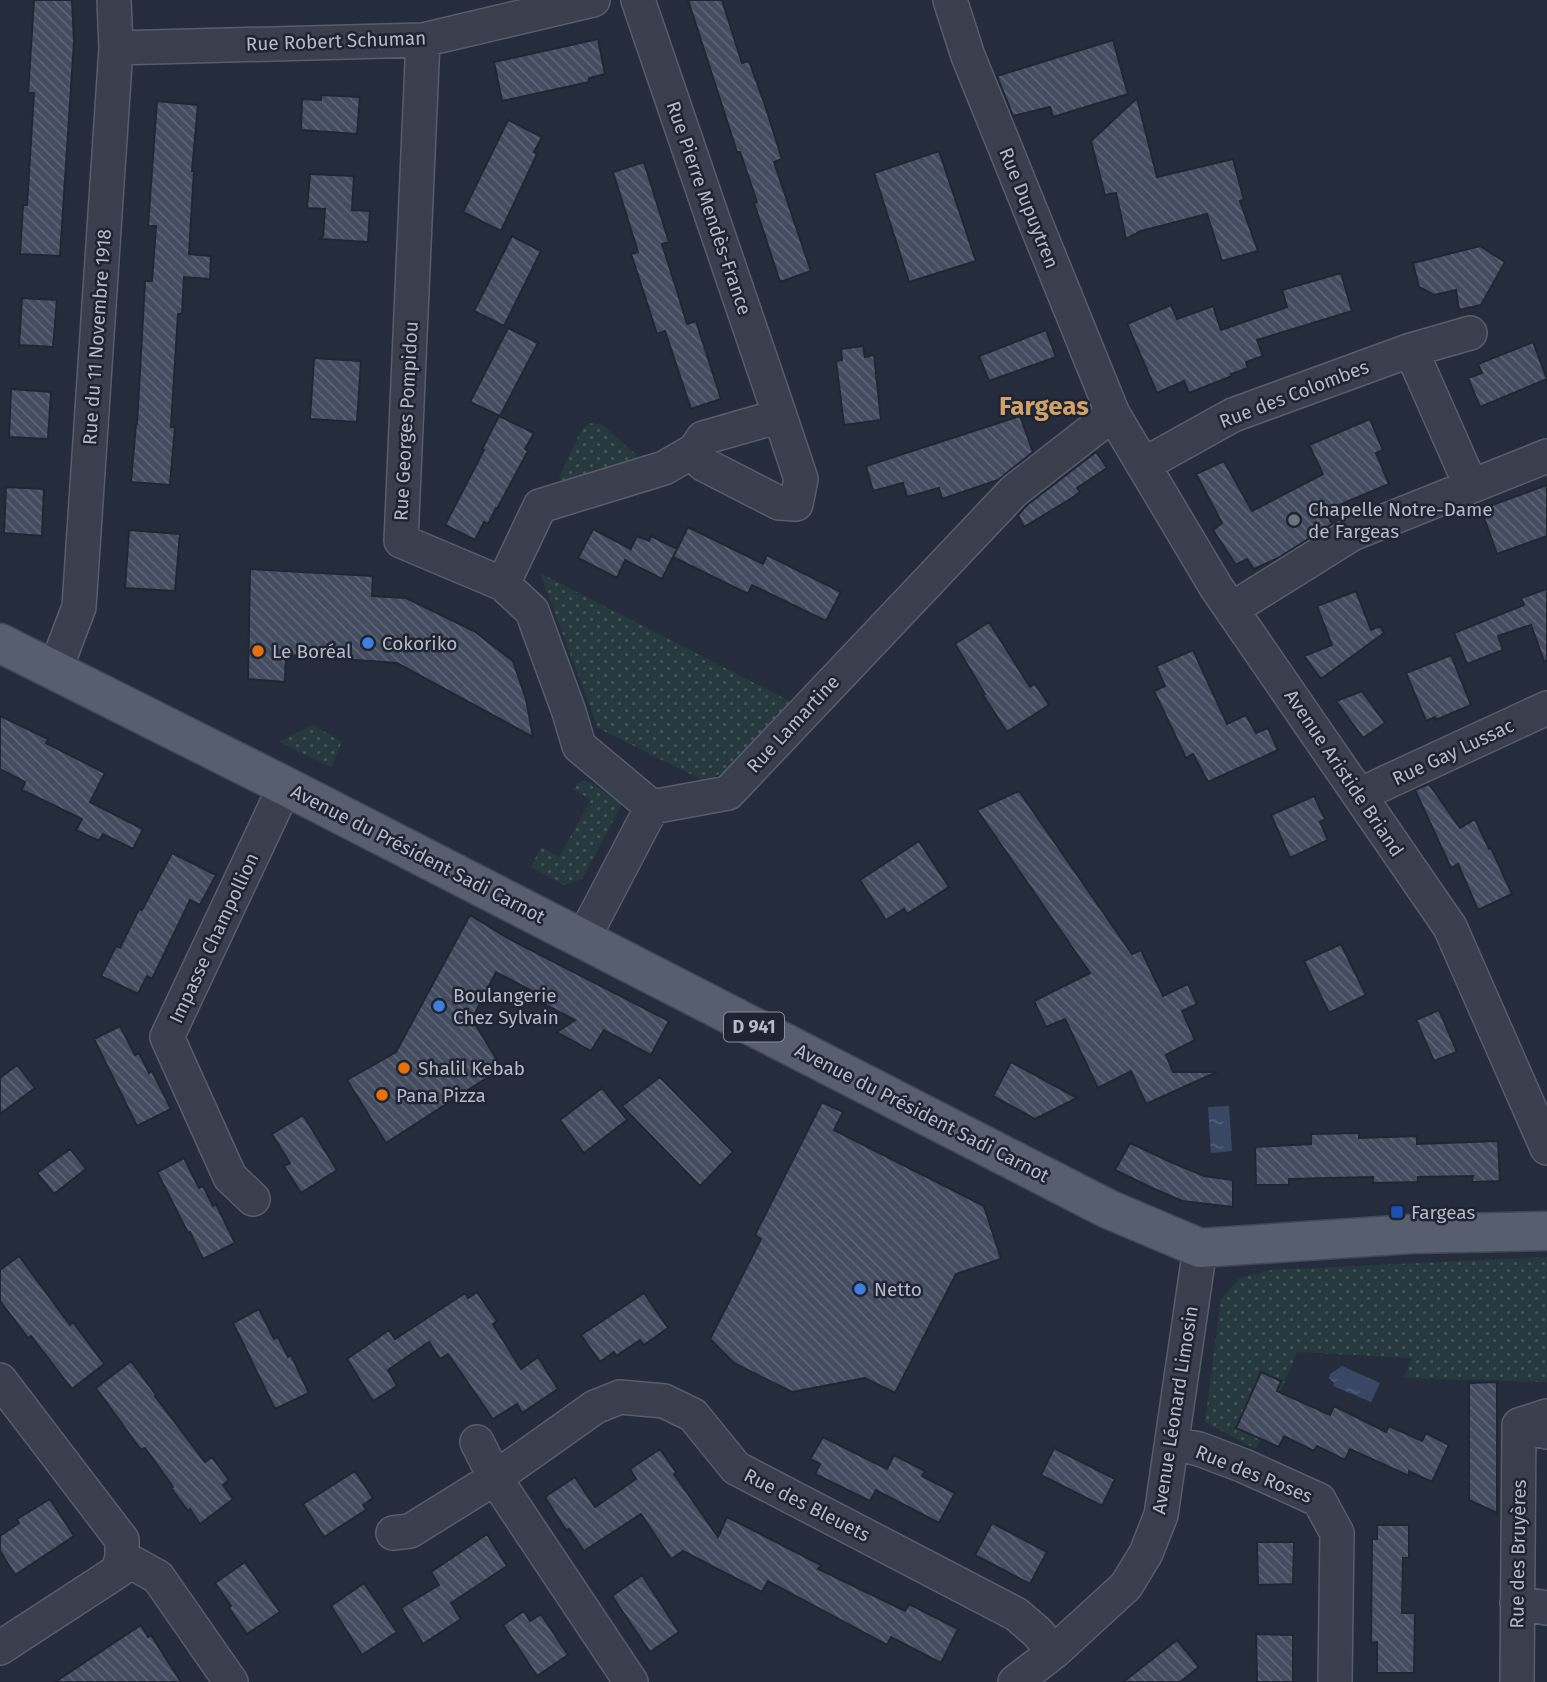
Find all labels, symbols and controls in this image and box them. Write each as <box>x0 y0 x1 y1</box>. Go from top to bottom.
street label: Rue Robert Schuman <box>245 26 427 56</box>
street label: Rue Pierre Mendès-France <box>662 98 756 318</box>
street label: Rue Dupuytren <box>994 144 1064 272</box>
street label: Rue du 11 Novembre 1918 <box>78 228 116 446</box>
street label: Rue Georges Pompidou <box>389 320 423 522</box>
street label: Rue des Colombes <box>1216 355 1372 433</box>
district label: Fargeas <box>999 391 1089 422</box>
place label: Chapelle Notre-Dame de Fargeas <box>1308 498 1493 543</box>
marker: Chapelle Notre-Dame de Fargeas <box>1286 512 1302 528</box>
place label: Cokoriko <box>382 632 457 655</box>
marker: Cokoriko <box>360 635 376 651</box>
place label: Le Boréal <box>272 640 352 663</box>
marker: Le Boréal <box>250 643 266 659</box>
street label: Rue Lamartine <box>742 670 844 778</box>
street label: Avenue Aristide Briand <box>1279 685 1409 861</box>
street label: Rue Gay Lussac <box>1389 714 1517 790</box>
street label: Avenue du Président Sadi Carnot <box>287 780 549 928</box>
street label: Impasse Champollion <box>164 849 264 1027</box>
place label: Boulangerie Chez Sylvain <box>453 984 559 1029</box>
marker: Boulangerie Chez Sylvain <box>431 998 447 1014</box>
road number: D 941 <box>724 1012 784 1042</box>
street label: Avenue du Président Sadi Carnot <box>791 1039 1053 1187</box>
place label: Shalil Kebab <box>418 1057 525 1080</box>
marker: Shalil Kebab <box>396 1060 412 1076</box>
place label: Pana Pizza <box>396 1084 486 1107</box>
marker: Pana Pizza <box>374 1087 390 1103</box>
place label: Fargeas <box>1411 1201 1475 1224</box>
marker: Fargeas <box>1389 1204 1405 1220</box>
place label: Netto <box>874 1278 922 1301</box>
marker: Netto <box>852 1281 868 1297</box>
street label: Avenue Léonard Limosin <box>1147 1304 1203 1516</box>
street label: Rue des Roses <box>1192 1440 1316 1508</box>
street label: Rue des Bleuets <box>740 1463 874 1547</box>
street label: Rue des Bruyères <box>1505 1479 1531 1629</box>

